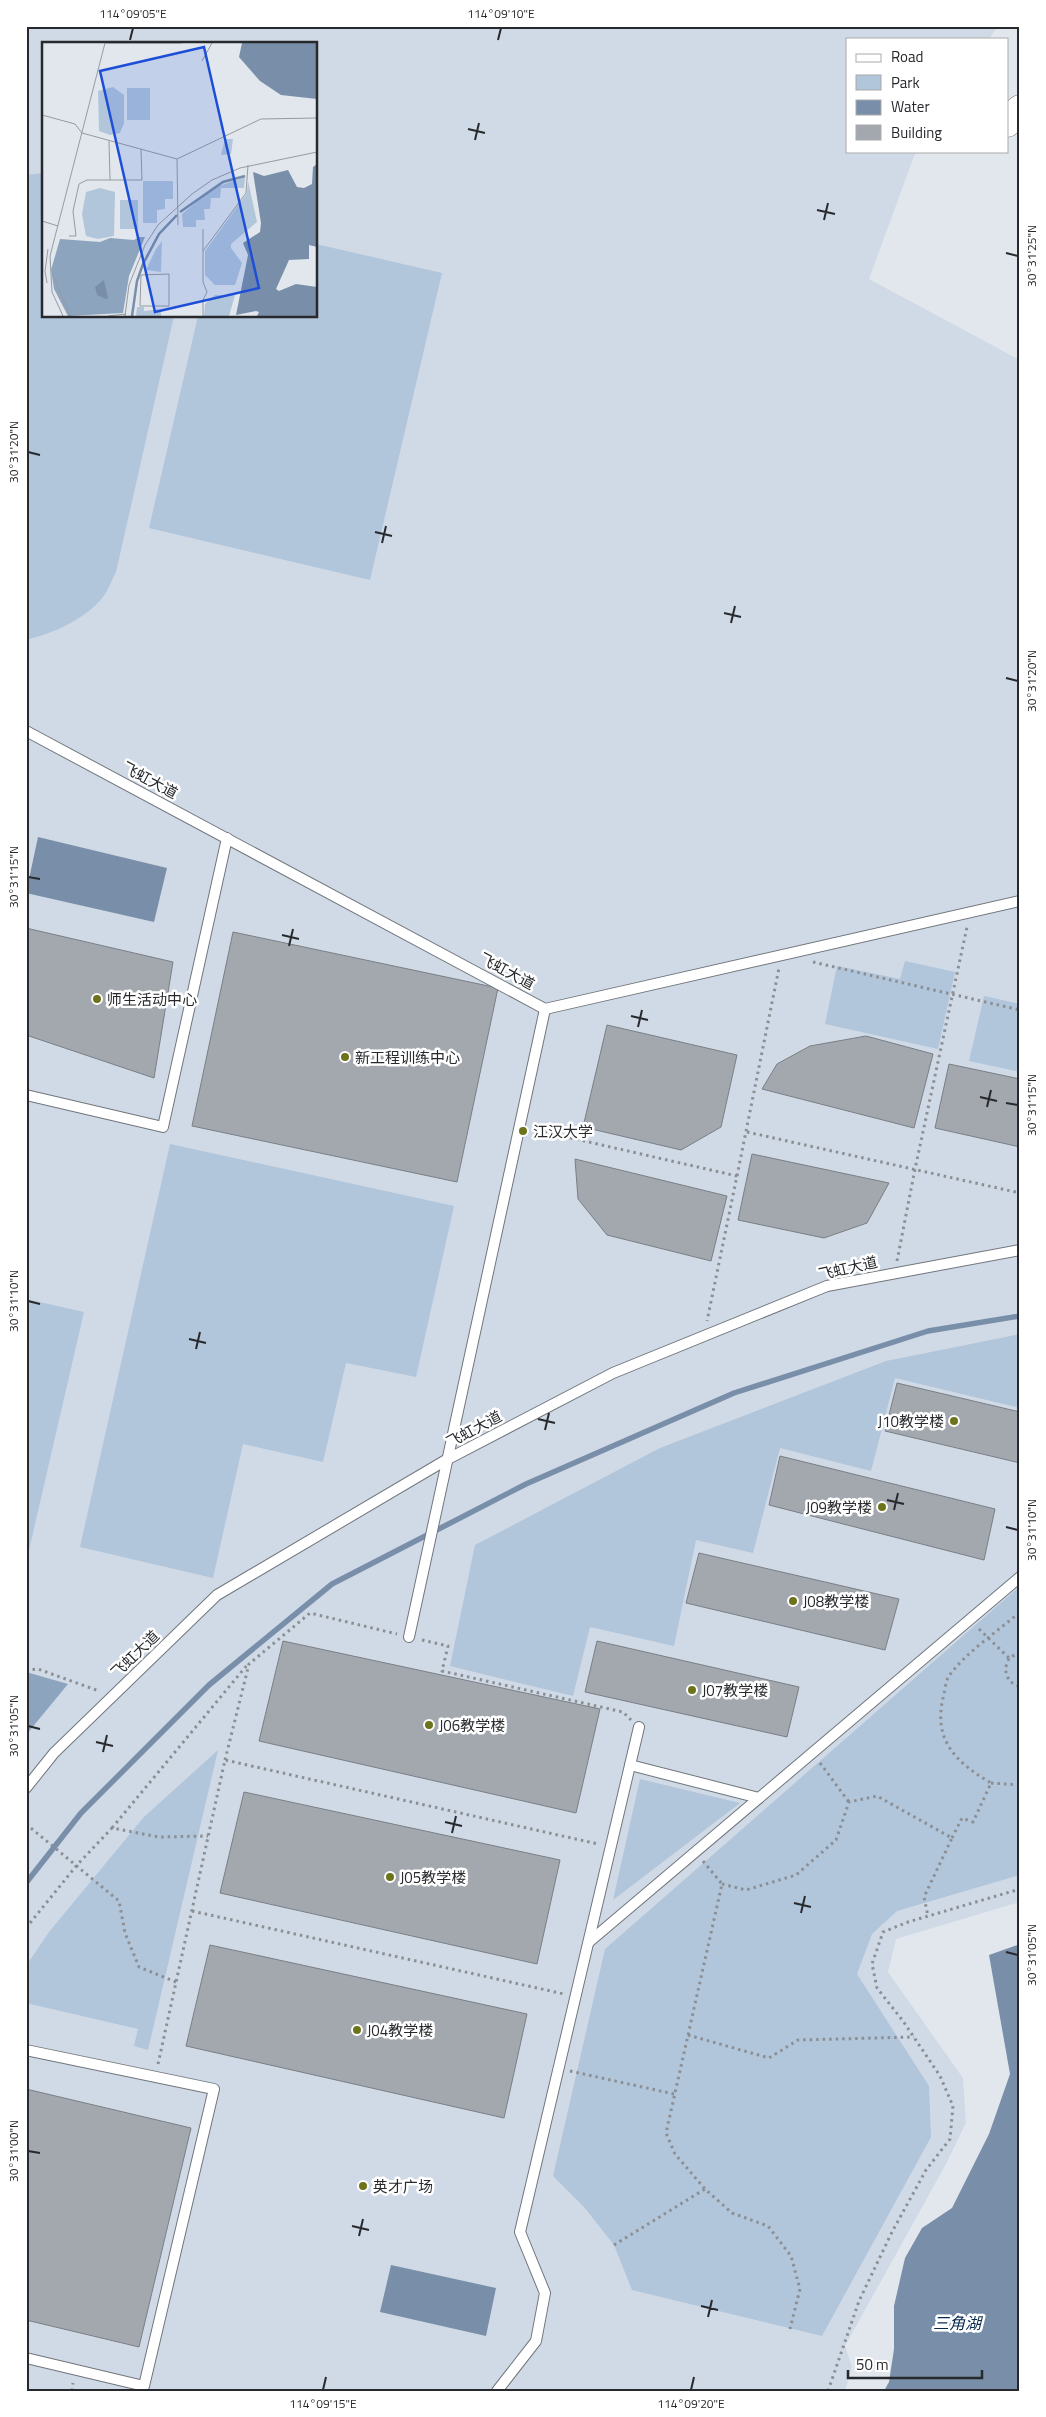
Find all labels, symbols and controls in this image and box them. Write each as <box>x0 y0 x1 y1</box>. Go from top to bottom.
text: 114°09'05"E <box>99 4 167 23</box>
text: 114°09'10"E <box>467 4 535 23</box>
legend <box>846 38 1008 152</box>
inset map <box>42 42 318 318</box>
text: Road <box>891 45 923 68</box>
text: Park <box>891 71 920 94</box>
text: Water <box>891 95 930 118</box>
text: Building <box>891 121 942 144</box>
text: 30°31'25"N <box>1022 225 1041 287</box>
text: 30°31'20"N <box>4 421 23 483</box>
text: 30°31'20"N <box>1022 650 1041 712</box>
street label: 飞虹大道 <box>118 756 182 804</box>
text: 30°31'15"N <box>4 846 23 908</box>
street label: 飞虹大道 <box>475 947 539 995</box>
place label: 师生活动中心 <box>107 988 197 1011</box>
marker: 师生活动中心 <box>91 993 103 1005</box>
place label: 新工程训练中心 <box>355 1046 460 1069</box>
marker: 新工程训练中心 <box>339 1051 351 1063</box>
text: 30°31'15"N <box>1022 1074 1041 1136</box>
place label: 江汉大学 <box>533 1120 593 1143</box>
marker: 江汉大学 <box>517 1125 529 1137</box>
street label: 飞虹大道 <box>816 1250 880 1286</box>
text: 30°31'10"N <box>4 1270 23 1332</box>
street label: 飞虹大道 <box>442 1405 506 1453</box>
place label: J10教学楼 <box>878 1410 944 1433</box>
marker: J10教学楼 <box>948 1415 960 1427</box>
place label: J09教学楼 <box>806 1496 872 1519</box>
text: 30°31'10"N <box>1022 1499 1041 1561</box>
marker: J09教学楼 <box>876 1501 888 1513</box>
place label: J08教学楼 <box>803 1590 869 1613</box>
marker: J08教学楼 <box>787 1595 799 1607</box>
street label: 飞虹大道 <box>105 1625 165 1683</box>
place label: J07教学楼 <box>702 1679 768 1702</box>
marker: J07教学楼 <box>686 1684 698 1696</box>
text: 30°31'05"N <box>4 1695 23 1757</box>
place label: J06教学楼 <box>439 1714 505 1737</box>
marker: J06教学楼 <box>423 1719 435 1731</box>
place label: J05教学楼 <box>400 1866 466 1889</box>
marker: J05教学楼 <box>384 1871 396 1883</box>
text: 30°31'05"N <box>1022 1924 1041 1986</box>
place label: J04教学楼 <box>367 2019 433 2042</box>
marker: J04教学楼 <box>351 2024 363 2036</box>
text: 30°31'00"N <box>4 2120 23 2182</box>
place label: 英才广场 <box>373 2175 433 2198</box>
marker: 英才广场 <box>357 2180 369 2192</box>
water label: 三角湖 <box>933 2311 984 2335</box>
scale bar <box>848 2347 982 2379</box>
text: 50 m <box>856 2353 889 2376</box>
text: 114°09'15"E <box>289 2394 357 2413</box>
text: 114°09'20"E <box>657 2394 725 2413</box>

